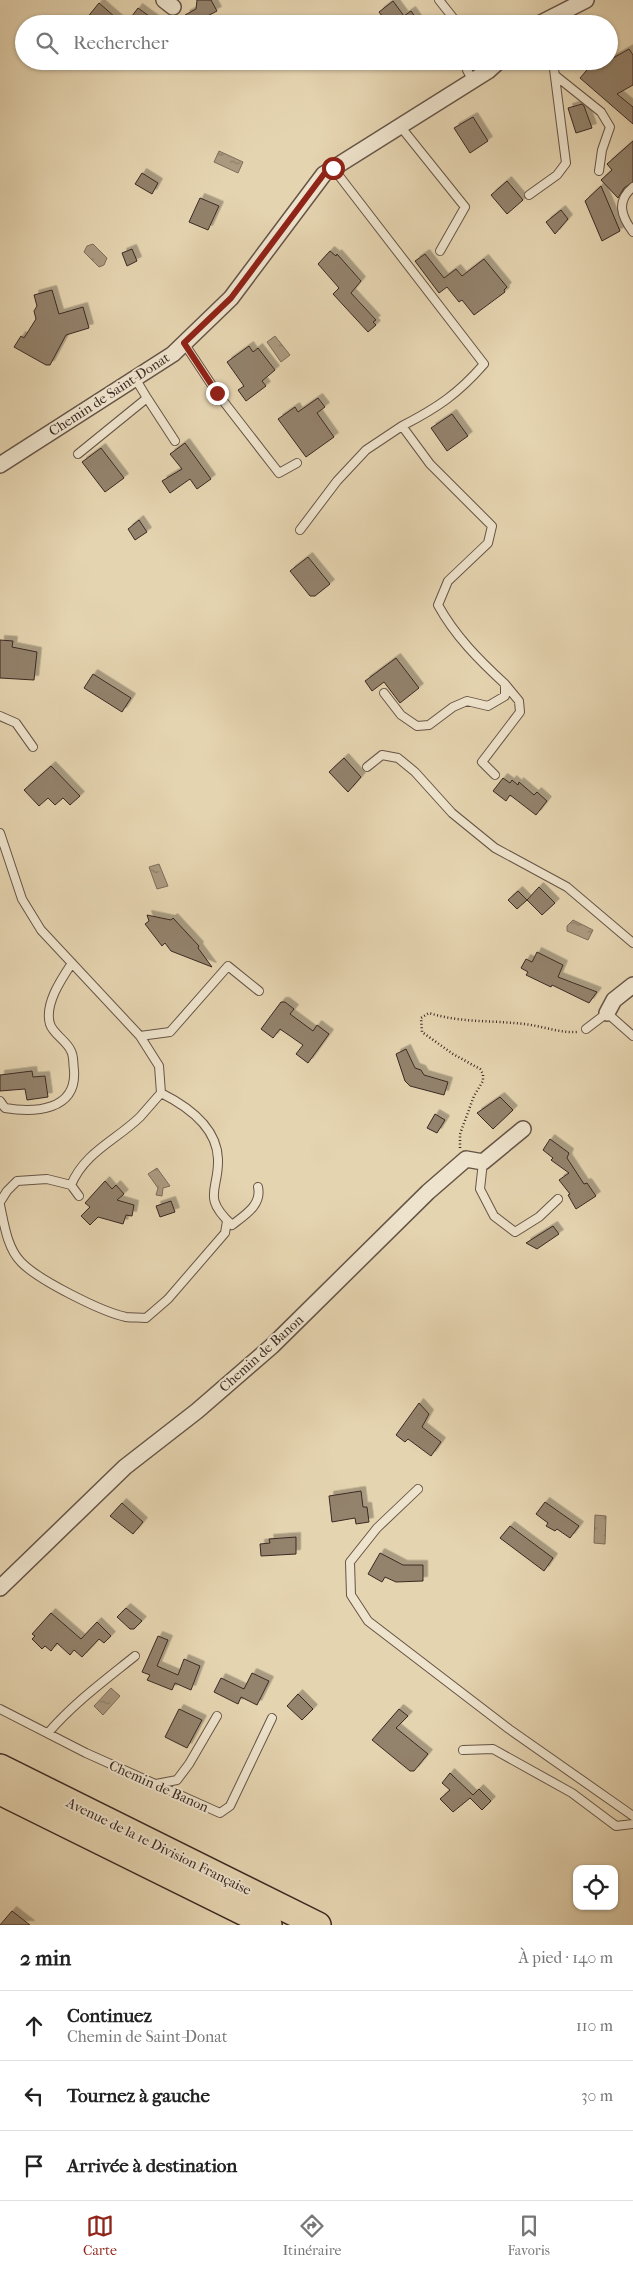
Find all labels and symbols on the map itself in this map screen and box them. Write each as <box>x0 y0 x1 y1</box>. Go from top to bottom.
route start <box>322 157 345 180</box>
street label: Chemin de Saint-Donat <box>46 349 173 440</box>
route end <box>206 382 229 405</box>
street label: Chemin de Banon <box>216 1311 307 1396</box>
street label: Chemin de Banon <box>106 1757 211 1816</box>
street label: Avenue de la 1e Division Française <box>62 1794 254 1899</box>

